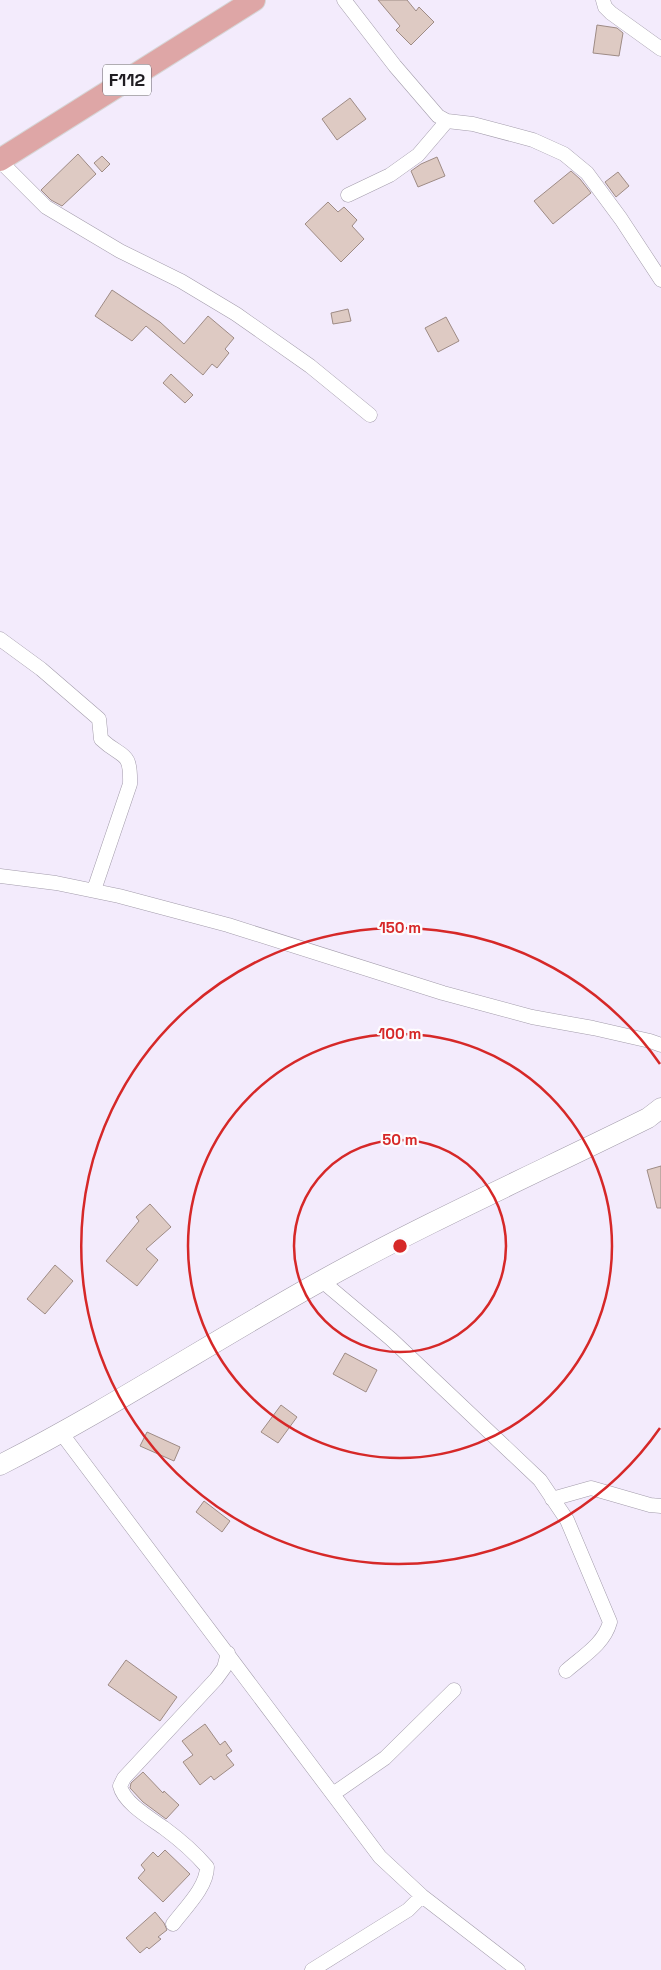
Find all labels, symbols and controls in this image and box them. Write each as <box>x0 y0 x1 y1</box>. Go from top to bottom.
road number: F112 <box>103 64 151 96</box>
text: 150 m <box>379 918 421 937</box>
text: 100 m <box>379 1024 421 1043</box>
text: 50 m <box>382 1130 418 1149</box>
centre of rings <box>391 1237 409 1255</box>

